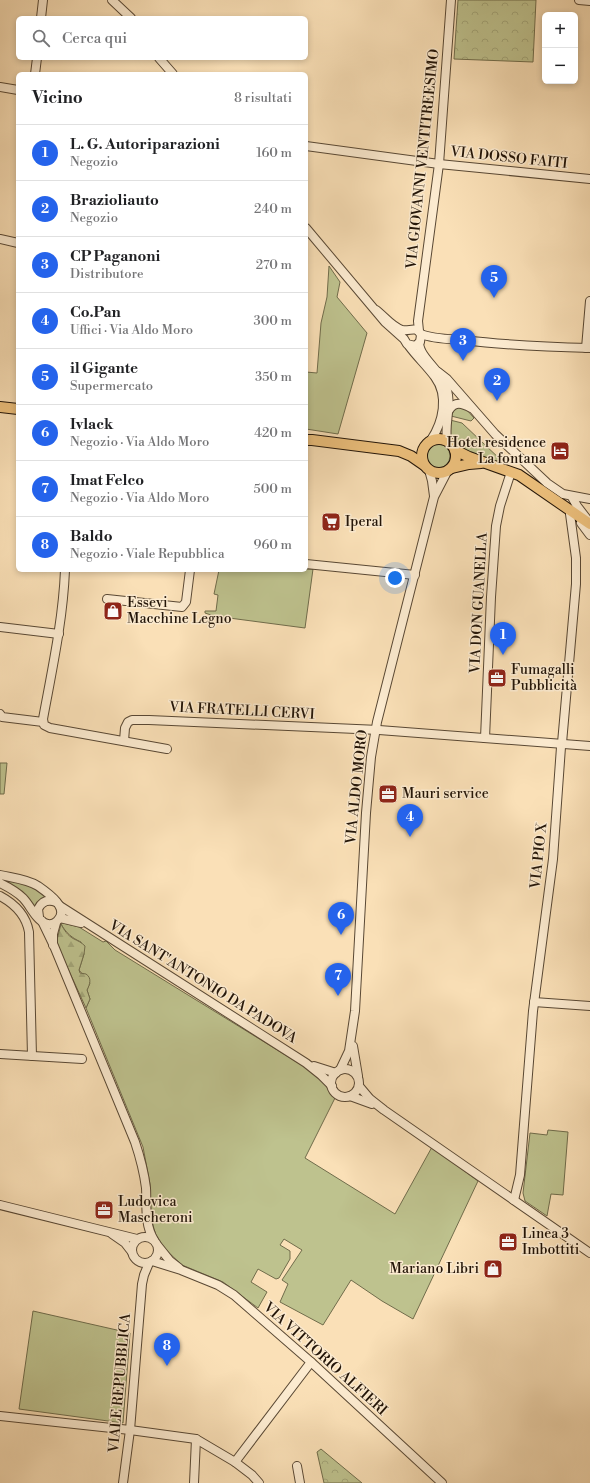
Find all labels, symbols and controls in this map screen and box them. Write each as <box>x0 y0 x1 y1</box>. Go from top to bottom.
map controls <box>542 12 578 84</box>
button: + <box>542 12 578 48</box>
search box <box>16 16 308 60</box>
icon: search <box>30 27 52 49</box>
text: Cerca qui <box>62 29 127 48</box>
street label: VIA GIOVANNI VENTITREESIMO <box>402 48 444 271</box>
button: − <box>542 48 578 84</box>
text: Vicino <box>32 87 83 109</box>
text: 8 risultati <box>234 90 292 106</box>
text: L. G. Autoriparazioni <box>70 135 220 154</box>
street label: VIA DOSSO FAITI <box>449 143 569 173</box>
text: 1 <box>42 145 48 161</box>
text: 160 m <box>256 145 292 161</box>
text: Negozio <box>70 154 118 170</box>
text: Brazioliauto <box>70 191 159 210</box>
text: 2 <box>41 201 49 217</box>
text: 240 m <box>254 201 292 217</box>
text: Negozio <box>70 210 118 226</box>
text: CP Paganoni <box>70 247 160 266</box>
text: 3 <box>41 257 49 273</box>
text: 270 m <box>256 257 292 273</box>
pin: 5 <box>481 265 507 298</box>
text: Distributore <box>70 266 144 282</box>
text: Co.Pan <box>70 303 121 322</box>
text: 4 <box>41 313 49 329</box>
text: 300 m <box>254 313 292 329</box>
text: Uffici · Via Aldo Moro <box>70 322 193 338</box>
pin: 3 <box>450 328 476 361</box>
text: il Gigante <box>70 359 138 378</box>
pin: 2 <box>484 368 510 401</box>
text: 5 <box>41 369 49 385</box>
text: 350 m <box>255 369 292 385</box>
text: Supermercato <box>70 378 153 394</box>
text: Ivlack <box>70 415 113 434</box>
text: 6 <box>41 425 49 441</box>
text: 420 m <box>254 425 292 441</box>
text: Negozio · Via Aldo Moro <box>70 434 209 450</box>
place label: Hotel residence La fontana <box>447 434 547 468</box>
hotel icon: Hotel residence La fontana <box>549 440 571 462</box>
text: Imat Felco <box>70 471 144 490</box>
text: 7 <box>41 481 49 497</box>
text: 500 m <box>254 481 292 497</box>
text: Negozio · Via Aldo Moro <box>70 490 209 506</box>
supermarket icon: Iperal <box>320 511 342 533</box>
place label: Iperal <box>345 513 383 531</box>
text: Baldo <box>70 527 113 546</box>
street label: VIA DON GUANELLA <box>466 532 492 675</box>
text: 8 <box>41 537 49 553</box>
text: 960 m <box>254 537 292 553</box>
text: Negozio · Viale Repubblica <box>70 546 224 562</box>
your location <box>385 568 405 588</box>
place label: Essevi Macchine Legno <box>127 594 232 628</box>
shop icon: Essevi Macchine Legno <box>102 600 124 622</box>
pin: 1 <box>490 622 516 655</box>
place label: Fumagalli Pubblicità <box>511 661 578 695</box>
office icon: Fumagalli Pubblicità <box>486 667 508 689</box>
street label: VIA FRATELLI CERVI <box>168 698 316 724</box>
street label: VIA ALDO MORO <box>342 729 372 846</box>
office icon: Mauri service <box>377 783 399 805</box>
place label: Mauri service <box>402 785 489 803</box>
pin: 4 <box>397 804 423 837</box>
street label: VIA PIO X <box>526 822 551 891</box>
pin: 6 <box>328 902 354 935</box>
street label: VIA SANT'ANTONIO DA PADOVA <box>105 916 301 1048</box>
pin: 7 <box>325 963 351 996</box>
place label: Ludovica Mascheroni <box>118 1193 193 1227</box>
office icon: Ludovica Mascheroni <box>93 1199 115 1221</box>
place label: Linea 3 Imbottiti <box>522 1225 580 1259</box>
office icon: Linea 3 Imbottiti <box>497 1231 519 1253</box>
shop icon: Mariano Libri <box>482 1258 504 1280</box>
place label: Mariano Libri <box>390 1260 479 1278</box>
street label: VIA VITTORIO ALFIERI <box>259 1298 391 1420</box>
street label: VIALE REPUBBLICA <box>105 1312 135 1454</box>
pin: 8 <box>154 1333 180 1366</box>

